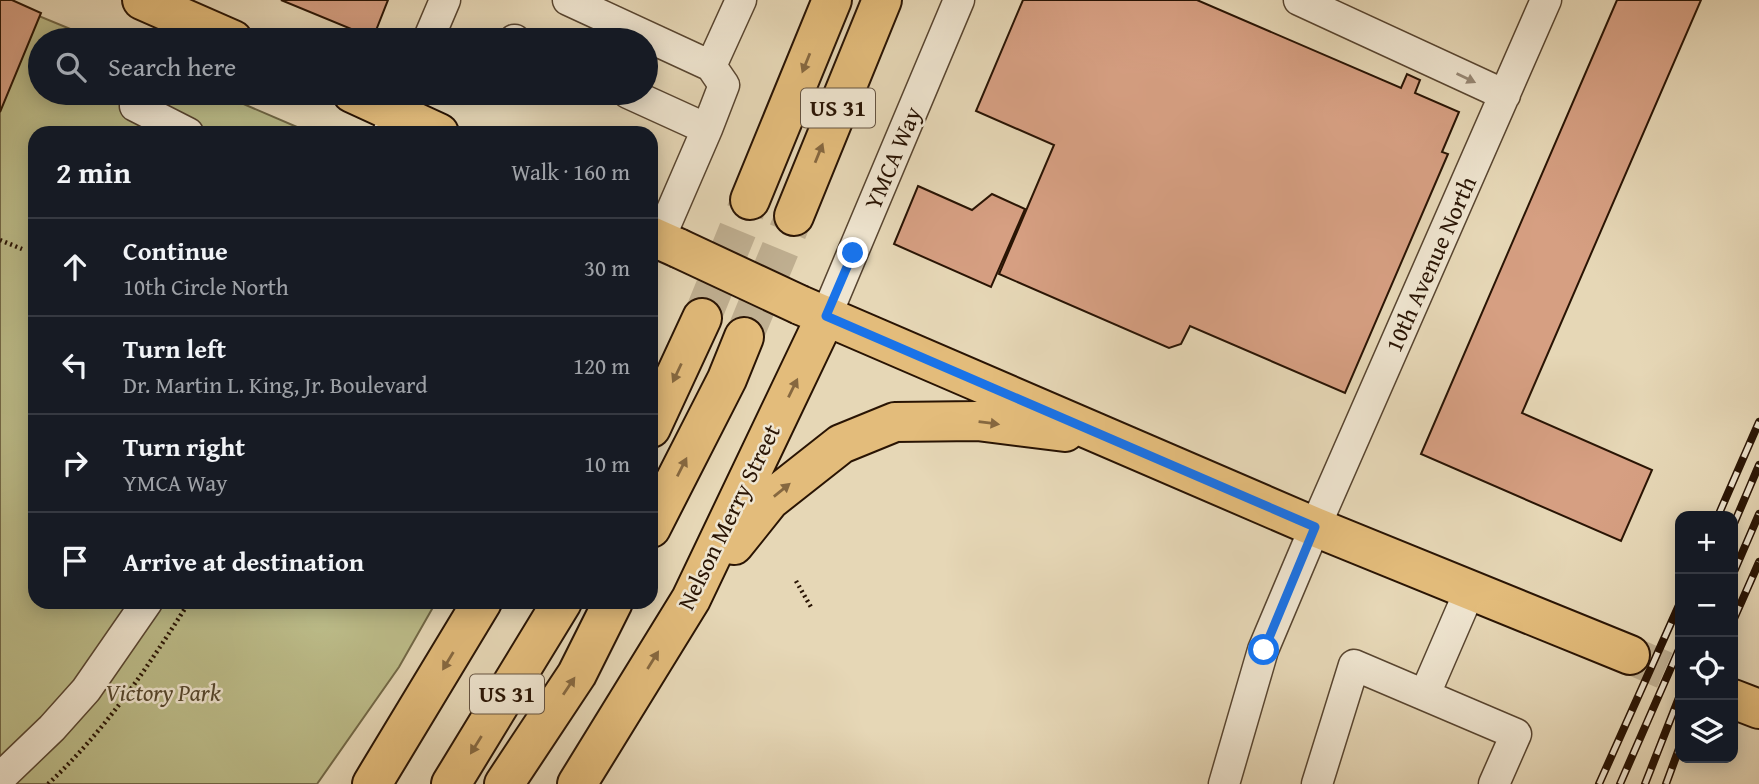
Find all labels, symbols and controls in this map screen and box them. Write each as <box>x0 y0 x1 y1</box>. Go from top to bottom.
search box <box>28 28 658 105</box>
text: Search here <box>108 47 236 86</box>
icon: search <box>52 48 90 86</box>
one-way arrow <box>800 53 811 74</box>
one-way arrow <box>1456 72 1476 83</box>
road number: US 31 <box>801 88 875 128</box>
street label: YMCA Way <box>855 101 930 215</box>
one-way arrow <box>814 143 825 164</box>
text: 2 min <box>56 150 131 194</box>
text: Walk · 160 m <box>511 155 630 188</box>
street label: 10th Avenue North <box>1376 170 1485 357</box>
text: Continue <box>123 231 228 270</box>
route end <box>837 237 868 268</box>
icon: ahead <box>56 248 94 286</box>
text: 30 m <box>584 251 630 284</box>
text: 10th Circle North <box>123 270 289 303</box>
text: Turn left <box>123 329 226 368</box>
icon: left <box>56 346 94 384</box>
text: 120 m <box>573 349 630 382</box>
one-way arrow <box>671 363 683 383</box>
text: Dr. Martin L. King, Jr. Boulevard <box>123 368 428 401</box>
one-way arrow <box>787 378 798 398</box>
street label: Nelson Merry Street <box>668 417 789 616</box>
one-way arrow <box>978 417 1000 428</box>
text: Turn right <box>123 427 245 466</box>
icon: right <box>56 444 94 482</box>
text: 10 m <box>584 447 630 480</box>
one-way arrow <box>676 457 688 477</box>
text: YMCA Way <box>123 466 228 499</box>
one-way arrow <box>773 483 791 498</box>
map controls <box>1675 511 1738 763</box>
button: + <box>1675 511 1738 574</box>
icon: arrive <box>56 542 94 580</box>
text: Arrive at destination <box>123 542 364 581</box>
button: − <box>1675 574 1738 637</box>
route start <box>1248 634 1279 665</box>
button: locate <box>1675 637 1738 700</box>
one-way arrow <box>442 651 454 670</box>
one-way arrow <box>647 651 660 670</box>
road number: US 31 <box>470 674 544 714</box>
park label: Victory Park <box>105 675 221 710</box>
one-way arrow <box>562 677 576 695</box>
button: layers <box>1675 700 1738 763</box>
one-way arrow <box>470 735 483 754</box>

